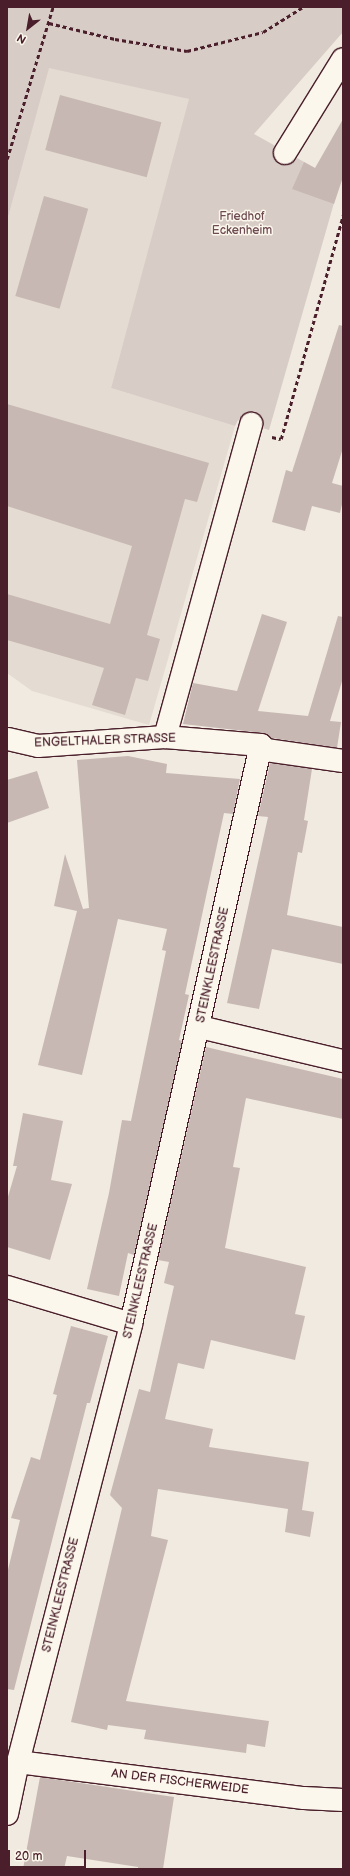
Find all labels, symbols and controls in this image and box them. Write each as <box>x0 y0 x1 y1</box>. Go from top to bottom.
north arrow <box>8 8 48 48</box>
text: N <box>15 31 28 46</box>
park label: Friedhof Eckenheim <box>212 210 272 238</box>
street label: ENGELTHALER STRASSE <box>34 731 176 751</box>
street label: STEINKLEESTRASSE <box>194 906 232 1024</box>
street label: STEINKLEESTRASSE <box>121 1222 161 1340</box>
street label: STEINKLEESTRASSE <box>40 1536 82 1654</box>
street label: AN DER FISCHERWEIDE <box>110 1766 250 1798</box>
scale bar <box>10 1842 88 1868</box>
text: 20 m <box>15 1849 42 1864</box>

